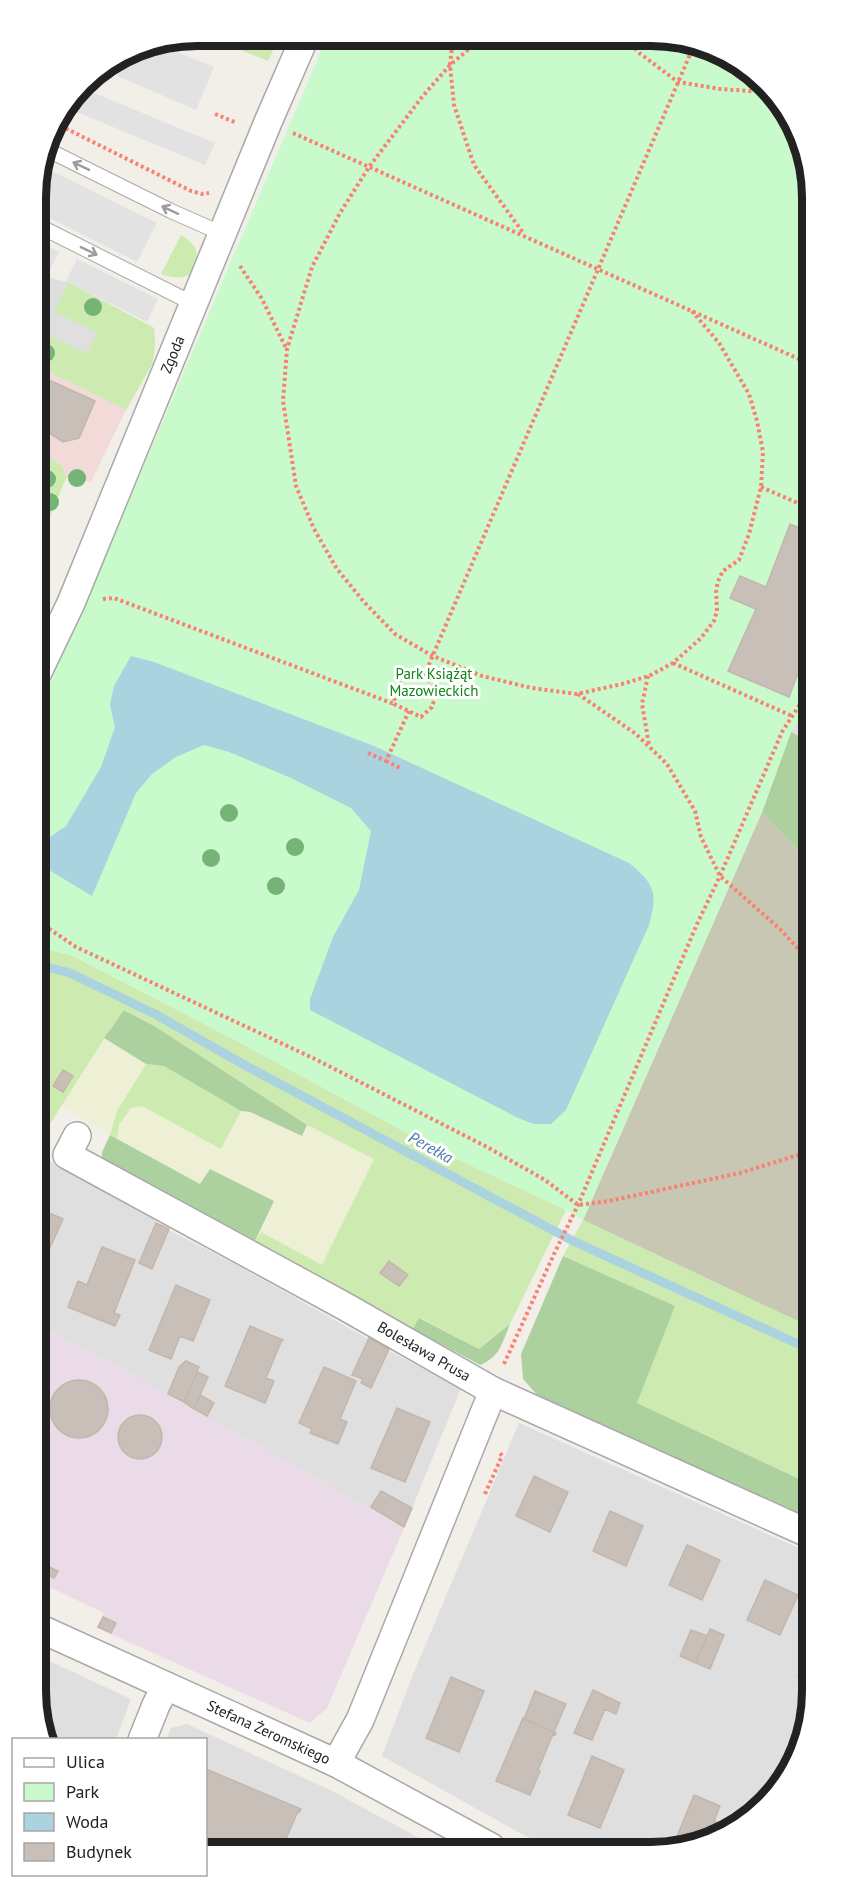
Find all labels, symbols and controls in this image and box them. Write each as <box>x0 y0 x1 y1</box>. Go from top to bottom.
one-way arrow <box>72 159 90 171</box>
one-way arrow <box>161 203 179 215</box>
one-way arrow <box>80 246 98 258</box>
street label: Zgoda <box>156 333 189 376</box>
park label: Park Książąt Mazowieckich <box>389 664 479 700</box>
water label: Perełka <box>405 1127 457 1167</box>
street label: Bolesława Prusa <box>374 1317 474 1385</box>
street label: Stefana Żeromskiego <box>204 1696 334 1768</box>
legend <box>12 1738 207 1876</box>
text: Ulica <box>66 1750 105 1773</box>
text: Park <box>66 1780 99 1803</box>
text: Woda <box>66 1810 108 1833</box>
text: Budynek <box>66 1840 132 1863</box>

